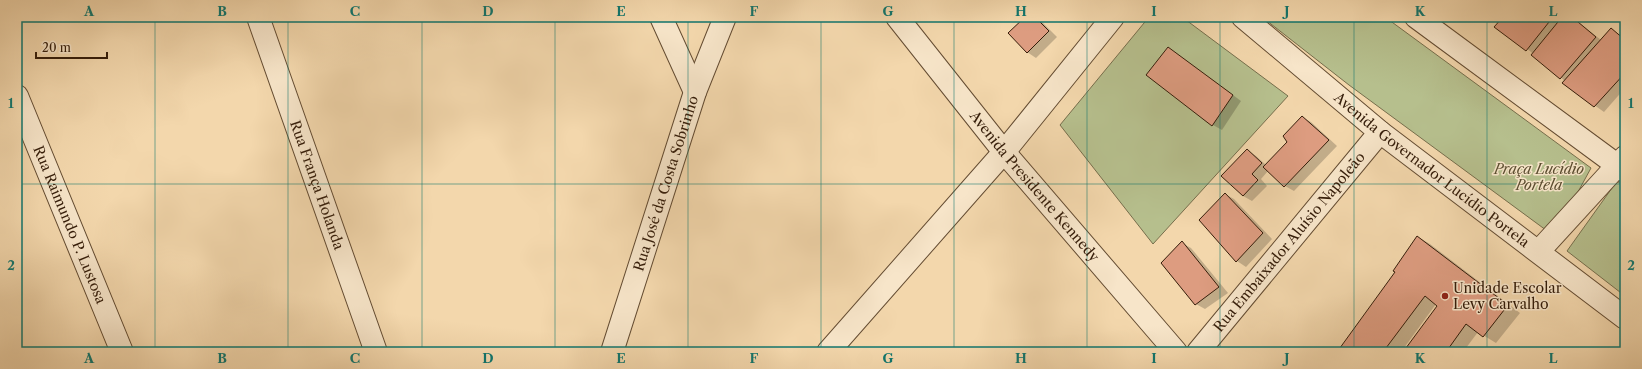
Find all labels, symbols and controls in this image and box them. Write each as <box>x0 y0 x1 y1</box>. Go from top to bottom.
text: A <box>83 3 95 19</box>
text: B <box>217 3 227 19</box>
text: C <box>350 3 360 19</box>
text: D <box>482 3 494 19</box>
text: E <box>616 3 626 19</box>
text: F <box>750 3 759 19</box>
text: G <box>882 3 894 19</box>
text: H <box>1015 3 1027 19</box>
text: I <box>1151 3 1157 19</box>
text: J <box>1282 3 1290 19</box>
text: K <box>1415 3 1426 19</box>
text: L <box>1549 3 1558 19</box>
scale bar <box>36 34 107 60</box>
text: 20 m <box>42 40 71 55</box>
street label: Avenida Governador Lucídio Portela <box>1330 88 1534 252</box>
street label: Rua José da Costa Sobrinho <box>629 93 702 273</box>
text: 1 <box>8 95 14 111</box>
text: 1 <box>1628 95 1634 111</box>
street label: Avenida Presidente Kennedy <box>965 106 1103 265</box>
street label: Rua França Holanda <box>286 118 348 253</box>
street label: Rua Raimundo P. Lustosa <box>29 143 110 307</box>
street label: Rua Embaixador Aluísio Napoleão <box>1210 148 1369 335</box>
park label: Praça Lucídio Portela <box>1493 160 1584 194</box>
text: 2 <box>7 257 15 273</box>
text: 2 <box>1627 257 1635 273</box>
place label: Unidade Escolar Levy Carvalho <box>1453 279 1562 313</box>
marker: Unidade Escolar Levy Carvalho <box>1440 291 1450 301</box>
text: A <box>83 350 95 366</box>
text: B <box>217 350 227 366</box>
text: C <box>350 350 360 366</box>
text: D <box>482 350 494 366</box>
text: E <box>616 350 626 366</box>
text: F <box>750 350 759 366</box>
text: G <box>882 350 894 366</box>
text: H <box>1015 350 1027 366</box>
text: I <box>1151 350 1157 366</box>
text: J <box>1282 350 1290 366</box>
text: K <box>1415 350 1426 366</box>
text: L <box>1549 350 1558 366</box>

